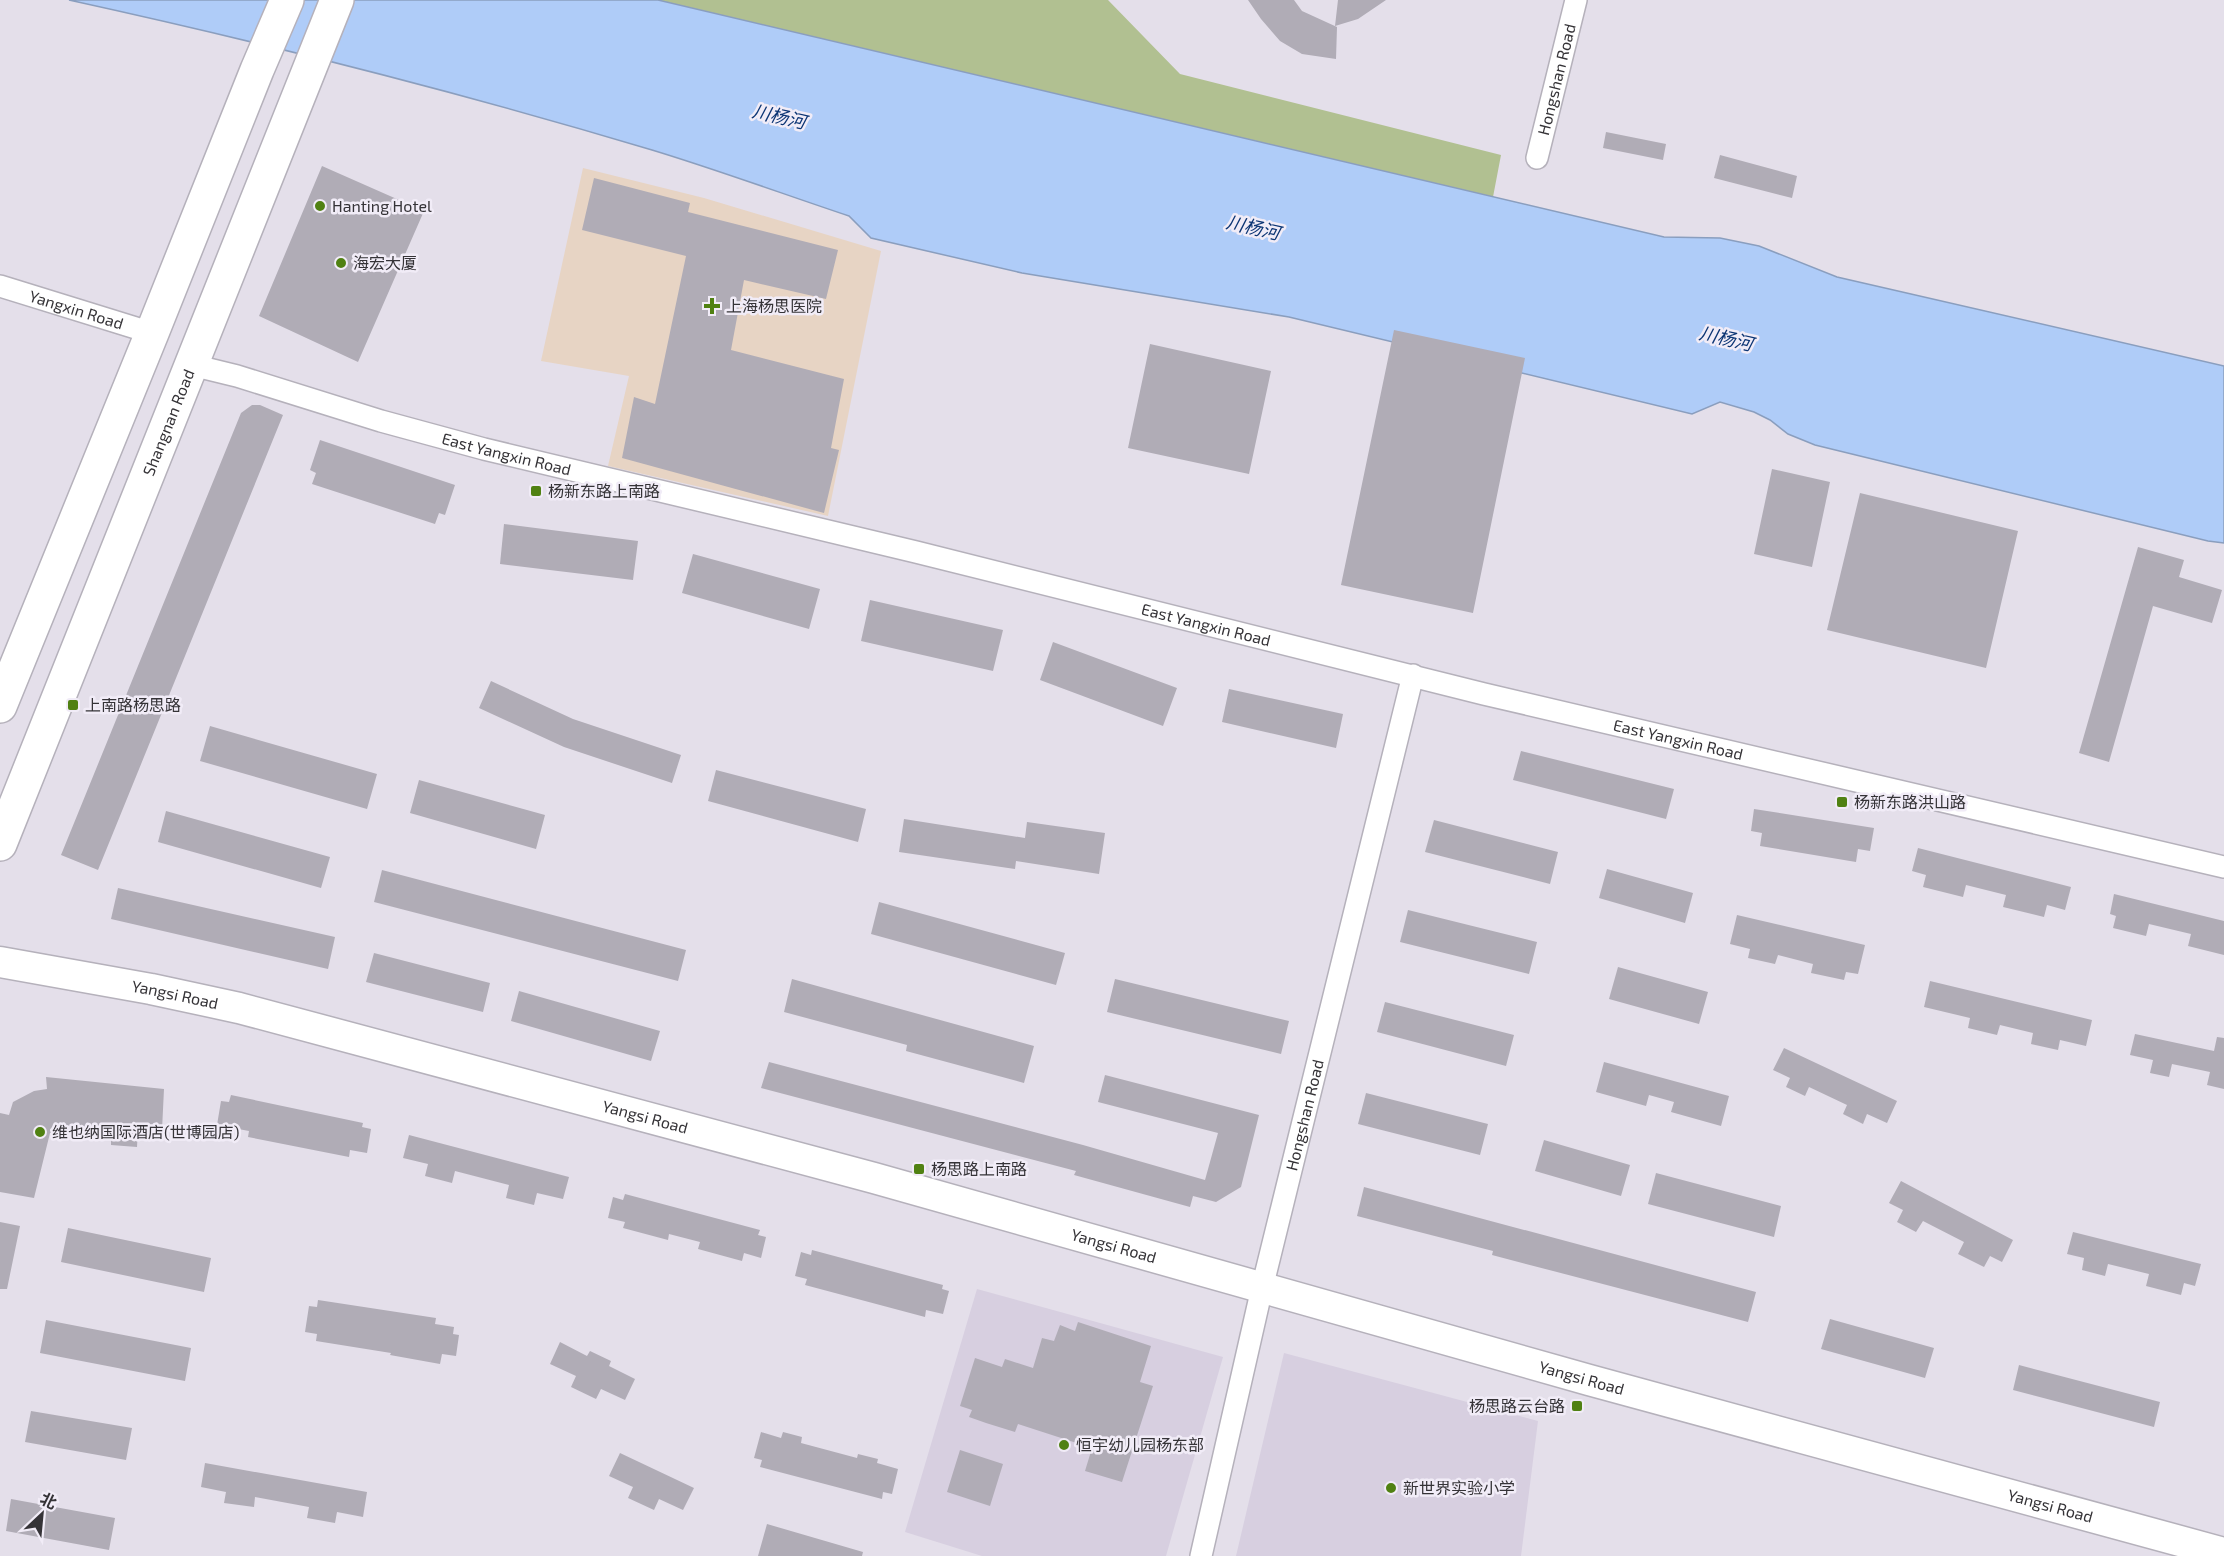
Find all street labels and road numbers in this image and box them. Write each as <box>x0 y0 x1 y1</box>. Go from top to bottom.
street label: Hongshan Road <box>1533 22 1579 137</box>
street label: Yangxin Road <box>27 286 126 333</box>
street label: Shangnan Road <box>138 366 198 478</box>
street label: East Yangxin Road <box>440 428 573 478</box>
street label: East Yangxin Road <box>1140 599 1273 649</box>
street label: East Yangxin Road <box>1612 715 1745 763</box>
street label: Yangsi Road <box>130 976 220 1012</box>
street label: Hongshan Road <box>1281 1057 1327 1173</box>
street label: Yangsi Road <box>601 1096 690 1137</box>
street label: Yangsi Road <box>1069 1224 1159 1266</box>
street label: Yangsi Road <box>1537 1356 1626 1398</box>
street label: Yangsi Road <box>2006 1485 2095 1526</box>

